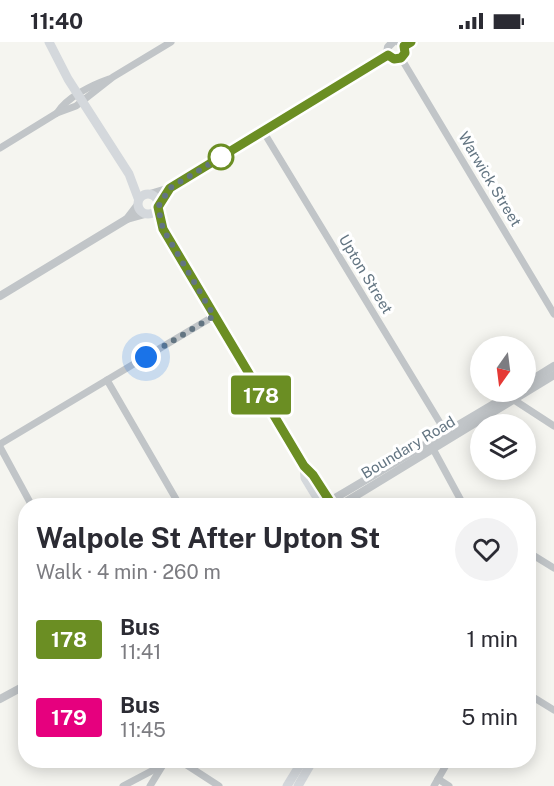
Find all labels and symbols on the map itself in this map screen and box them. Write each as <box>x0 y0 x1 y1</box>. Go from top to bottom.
street label: Warwick Street <box>455 129 525 230</box>
unlabelled marker <box>208 144 234 170</box>
street label: Upton Street <box>336 231 396 317</box>
north arrow <box>470 336 536 402</box>
your location <box>131 342 161 372</box>
line badge: 178 <box>226 376 296 414</box>
street label: Boundary Road <box>358 412 458 482</box>

